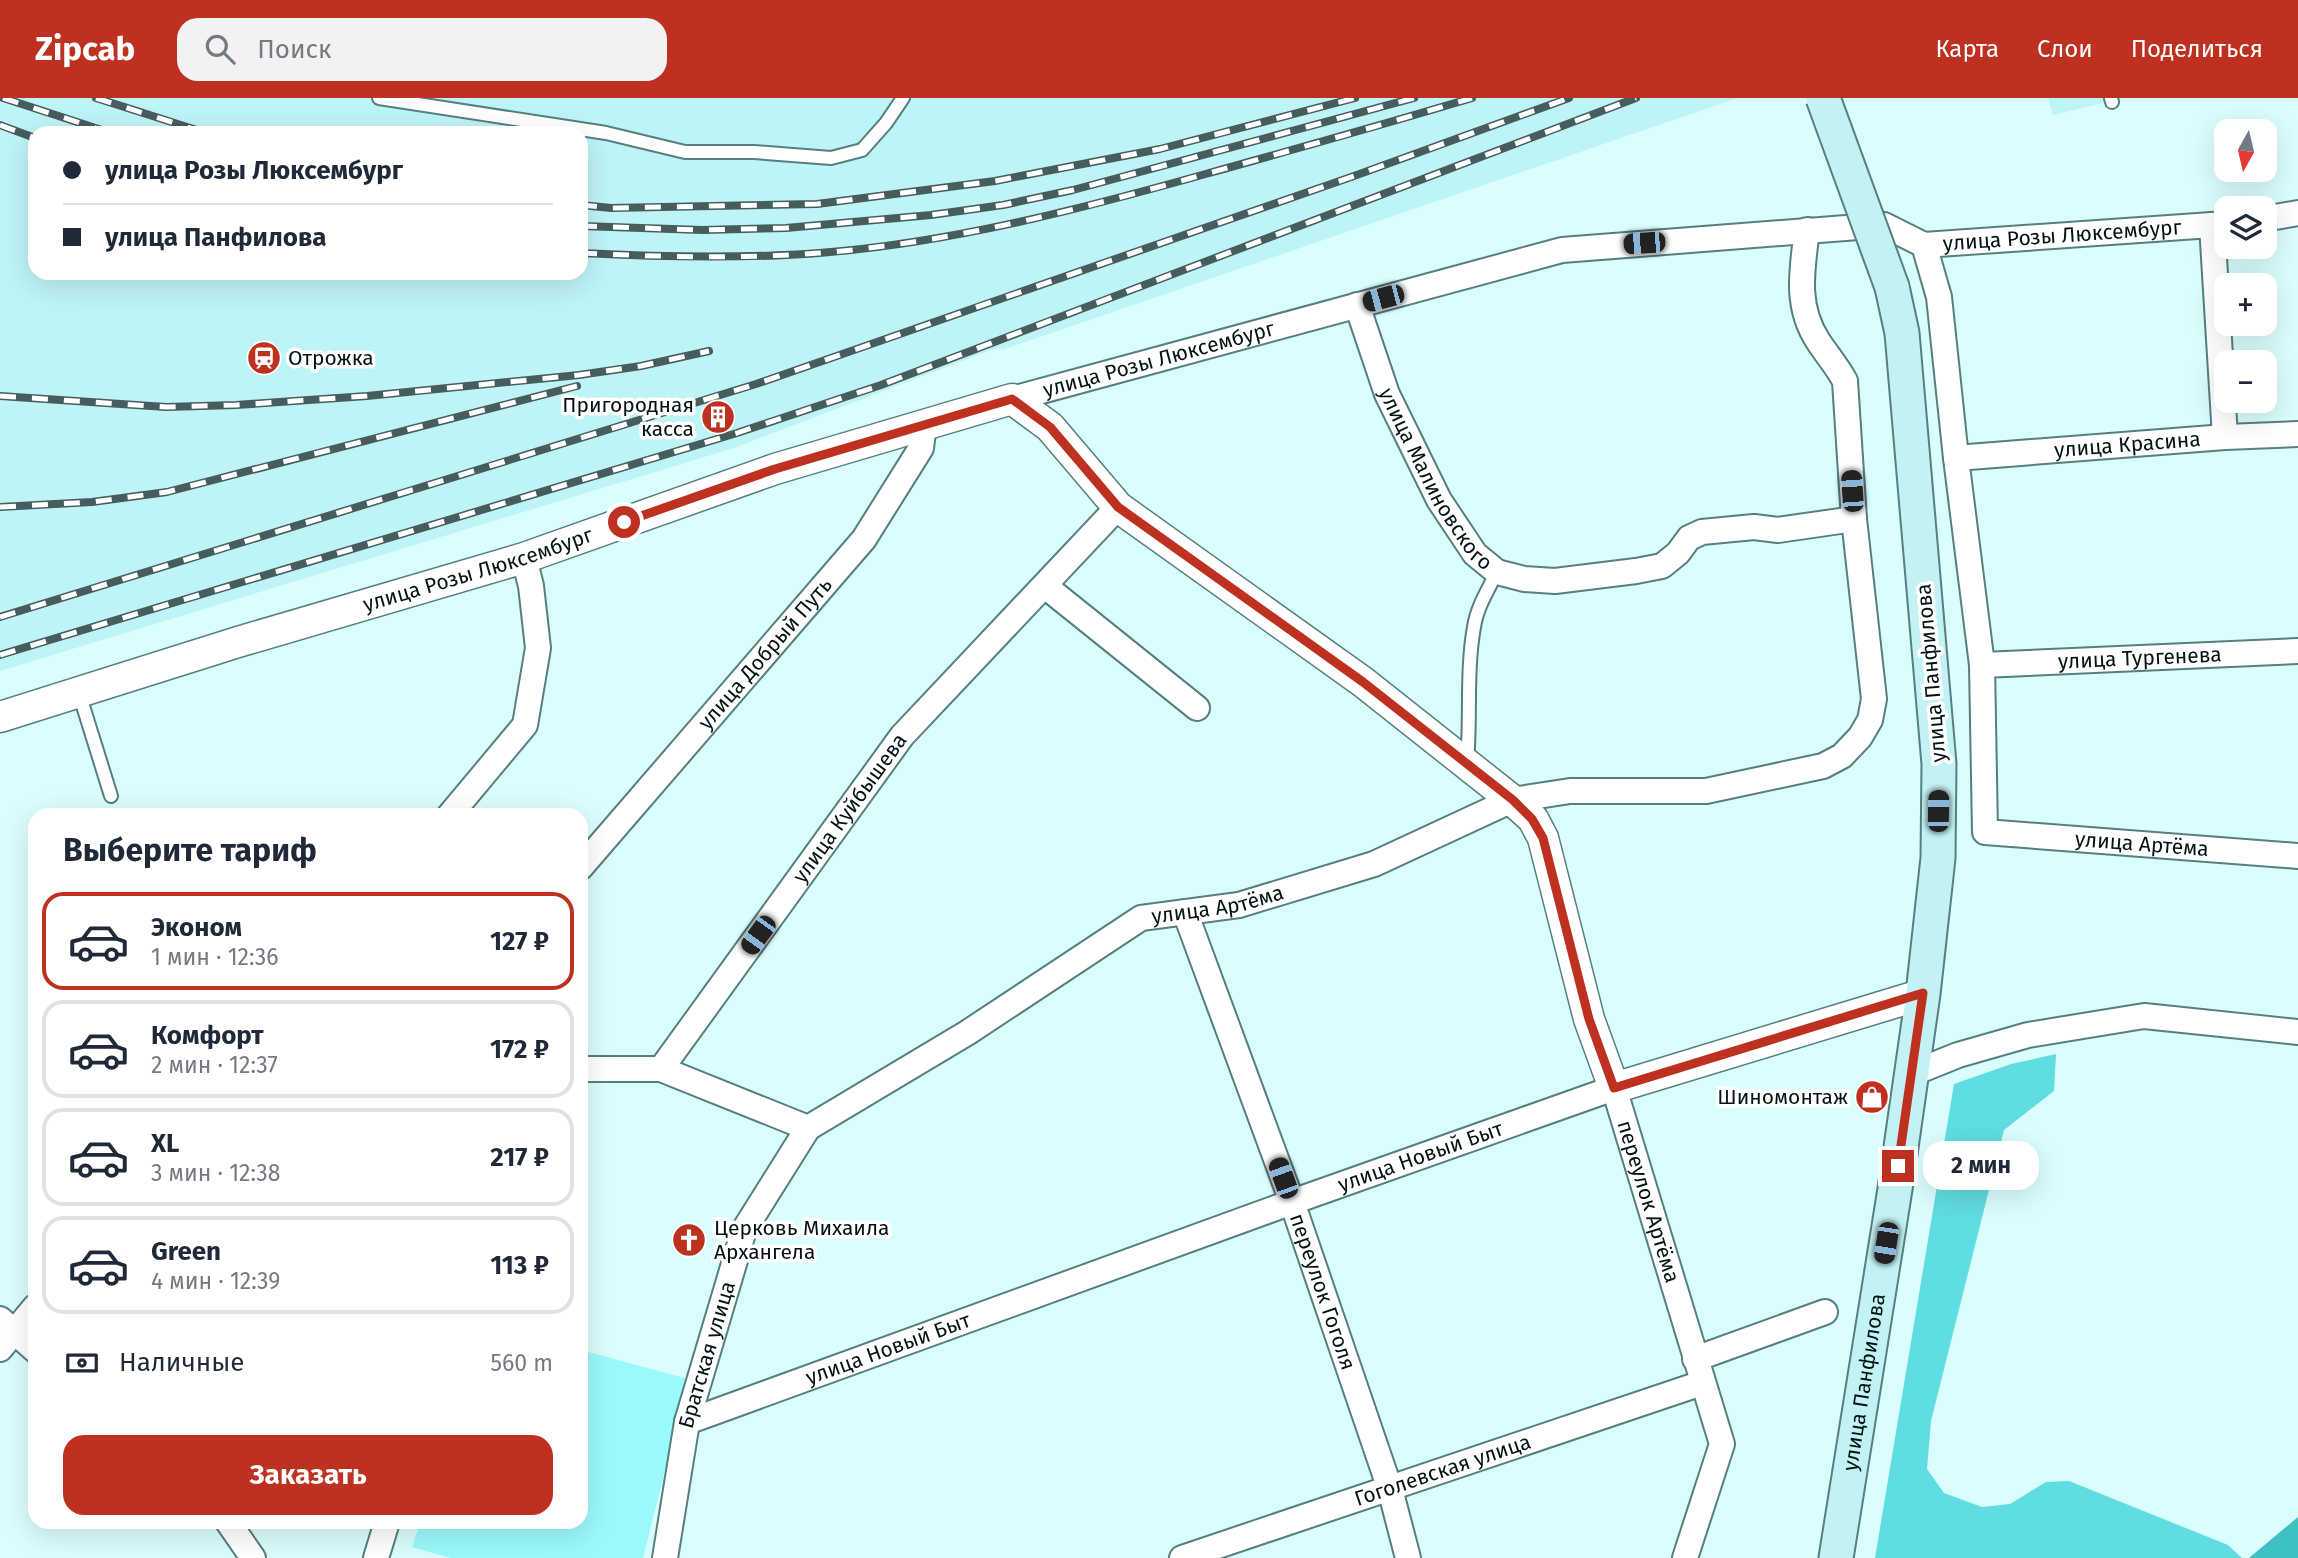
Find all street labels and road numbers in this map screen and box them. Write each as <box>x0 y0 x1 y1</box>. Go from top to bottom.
street label: улица Розы Люксембург <box>1942 214 2182 257</box>
street label: улица Розы Люксембург <box>1040 315 1278 403</box>
street label: улица Малиновского <box>1373 385 1498 576</box>
street label: улица Красина <box>2053 426 2202 463</box>
street label: улица Розы Люксембург <box>360 522 596 618</box>
street label: улица Добрый Путь <box>693 572 838 735</box>
street label: улица Панфилова <box>1910 583 1952 763</box>
street label: улица Тургенева <box>2057 641 2222 675</box>
street label: улица Куйбышева <box>787 728 913 888</box>
street label: улица Артёма <box>2074 826 2210 862</box>
street label: улица Артёма <box>1150 879 1287 929</box>
street label: улица Новый Быт <box>1334 1115 1507 1198</box>
street label: переулок Артёма <box>1612 1117 1685 1286</box>
street label: переулок Гоголя <box>1284 1210 1361 1373</box>
street label: Братская улица <box>673 1278 741 1431</box>
street label: улица Панфилова <box>1837 1292 1891 1473</box>
street label: улица Новый Быт <box>802 1307 974 1391</box>
street label: Гоголевская улица <box>1351 1429 1534 1512</box>

